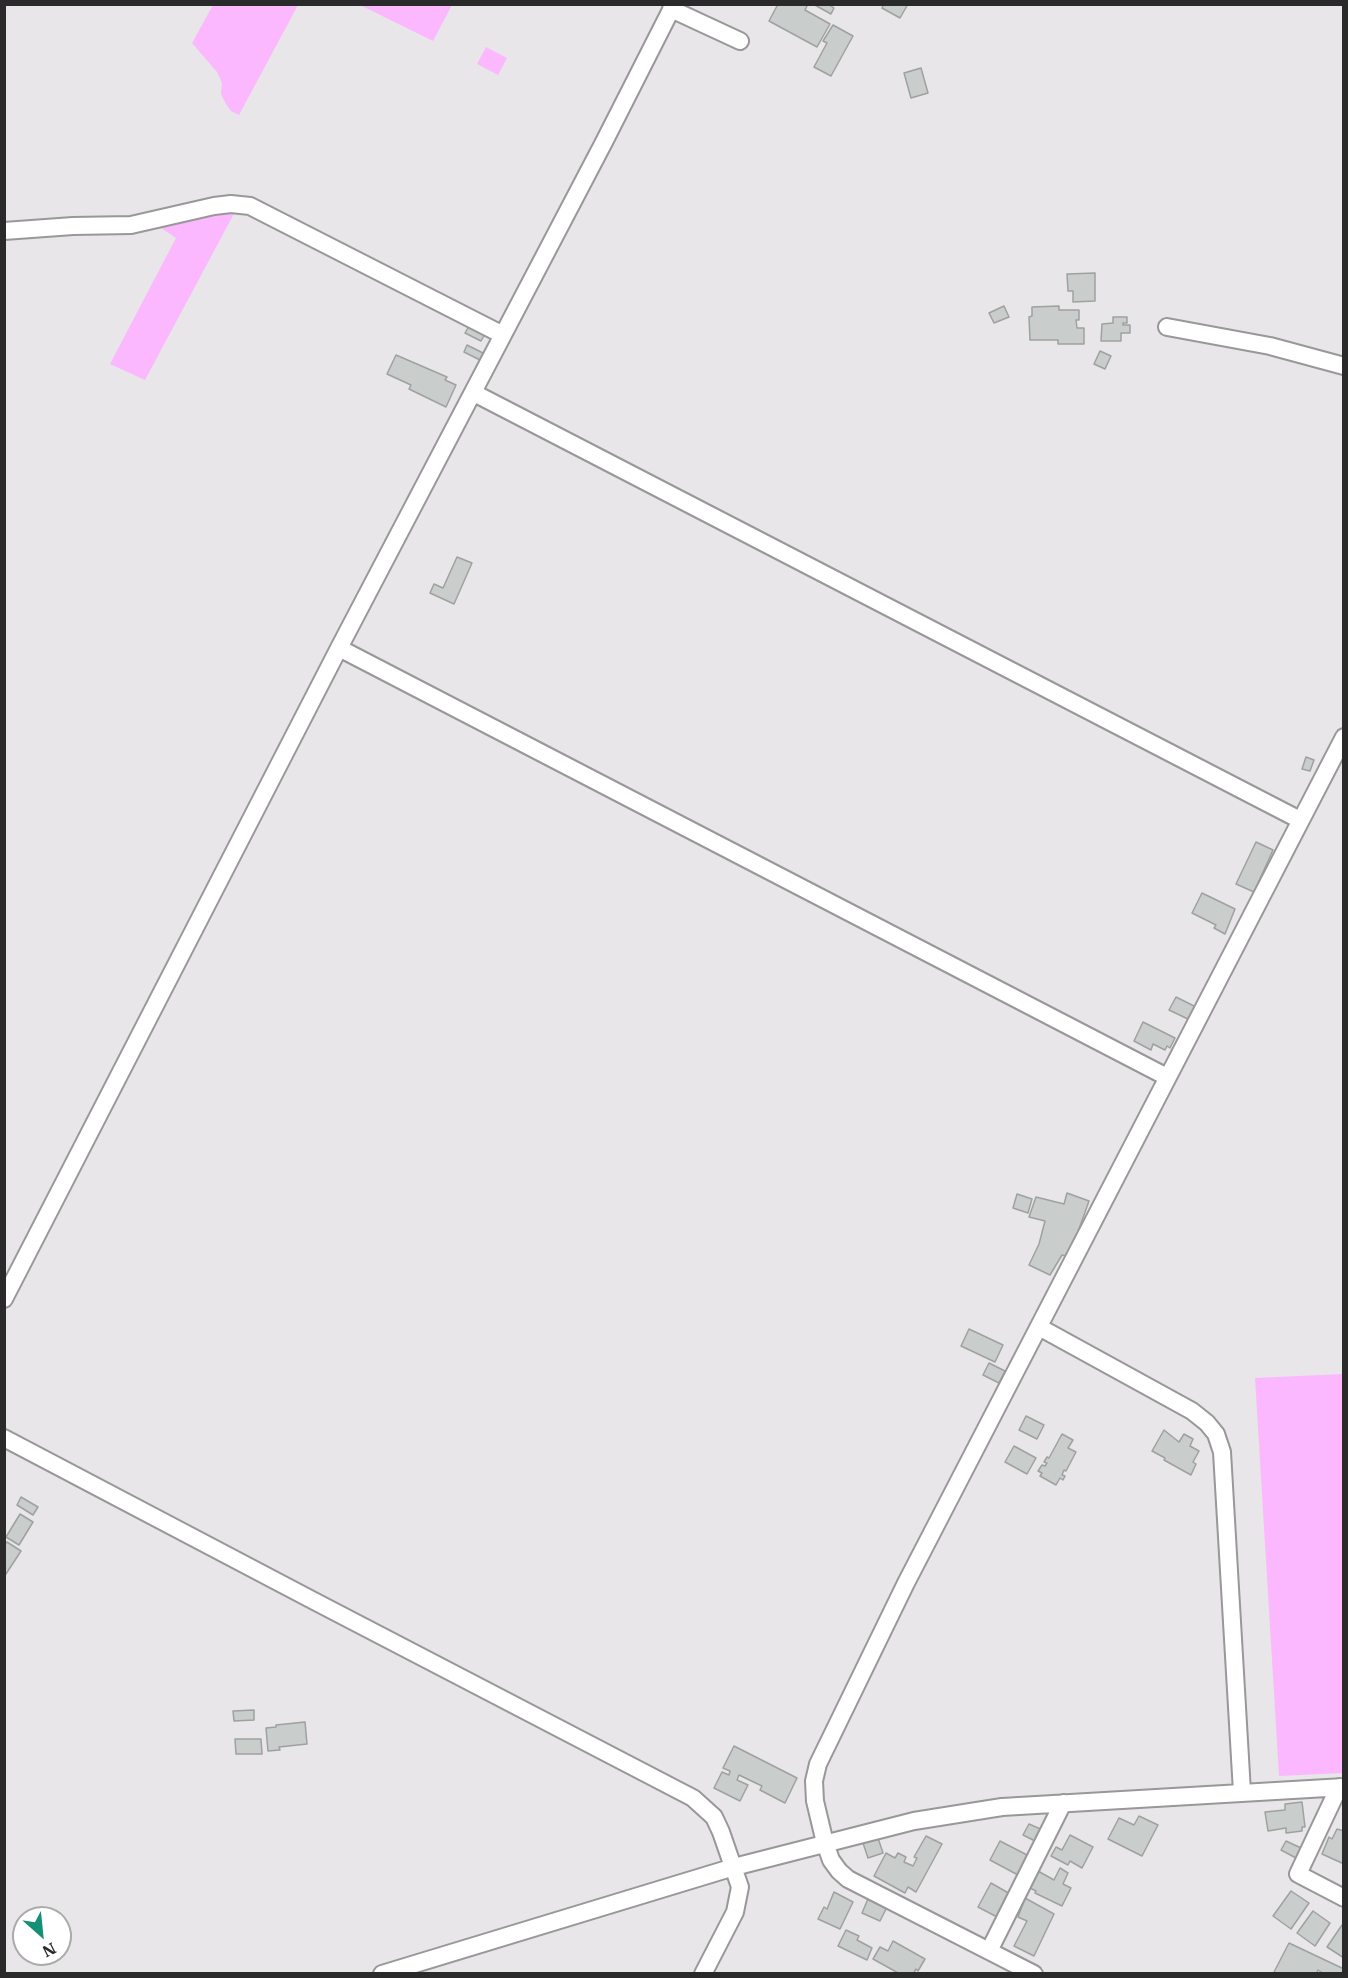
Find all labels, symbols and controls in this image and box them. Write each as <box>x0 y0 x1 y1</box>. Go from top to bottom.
north arrow <box>12 1906 72 1966</box>
text: N <box>39 1938 59 1962</box>

